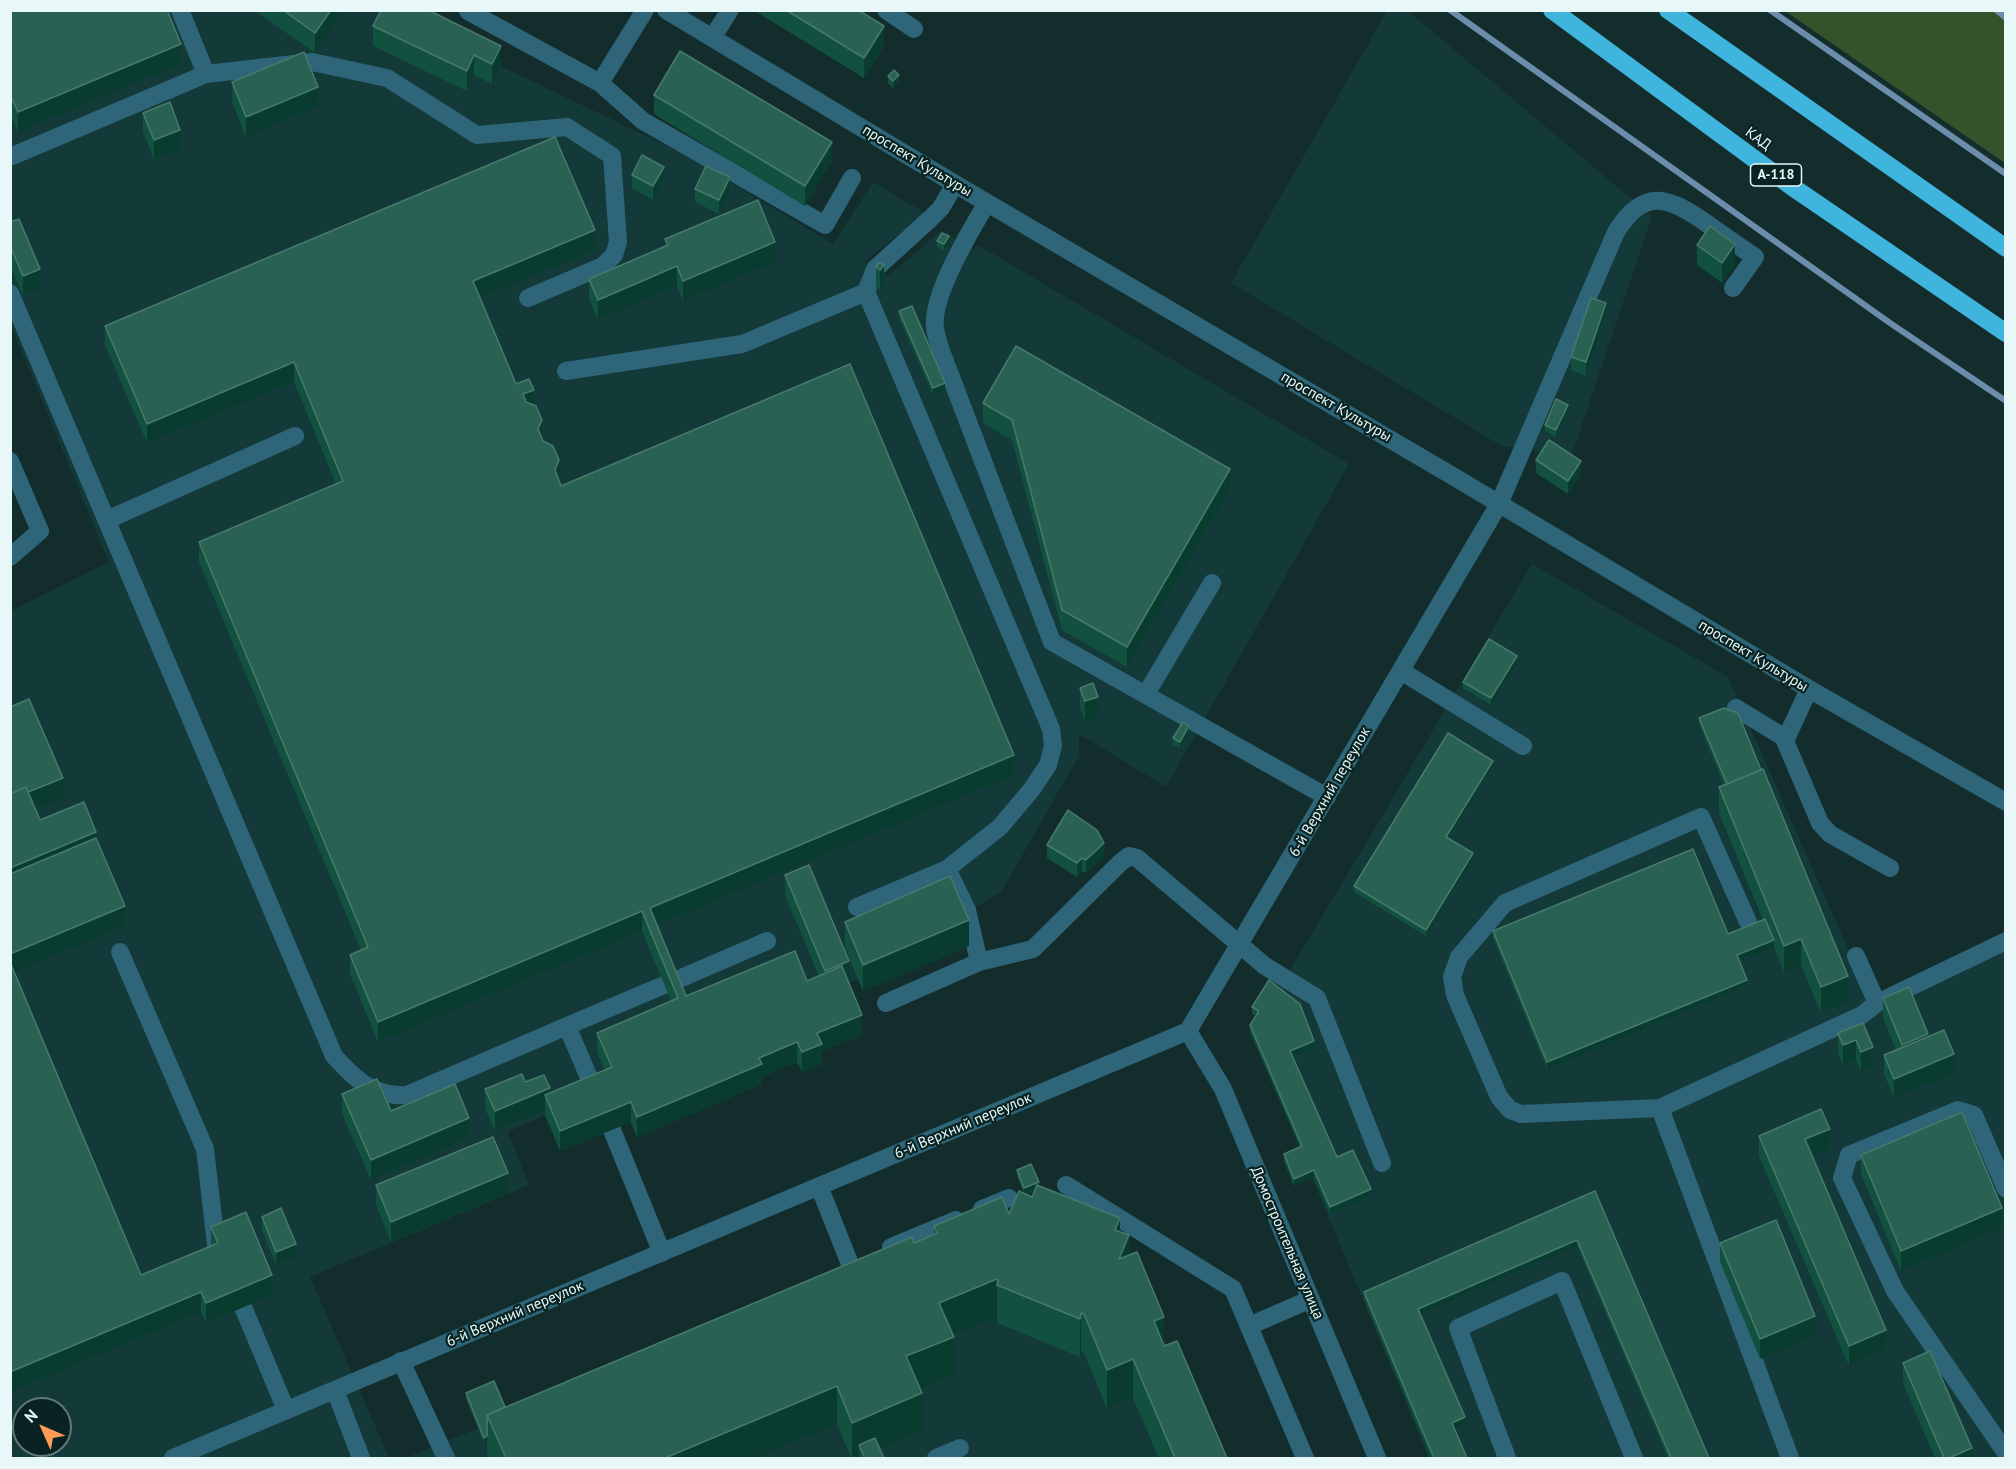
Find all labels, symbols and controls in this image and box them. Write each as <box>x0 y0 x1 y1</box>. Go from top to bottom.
street label: проспект Культуры <box>859 121 975 201</box>
street label: КАД <box>1741 124 1775 154</box>
road number: А-118 <box>1750 164 1802 186</box>
street label: проспект Культуры <box>1278 368 1394 446</box>
street label: проспект Культуры <box>1695 616 1811 696</box>
street label: 6-й Верхний переулок <box>1286 724 1374 860</box>
street label: 6-й Верхний переулок <box>892 1089 1034 1163</box>
street label: Домостроительная улица <box>1247 1164 1327 1322</box>
street label: 6-й Верхний переулок <box>444 1277 586 1351</box>
north arrow <box>12 1397 72 1457</box>
text: N <box>20 1405 41 1426</box>

